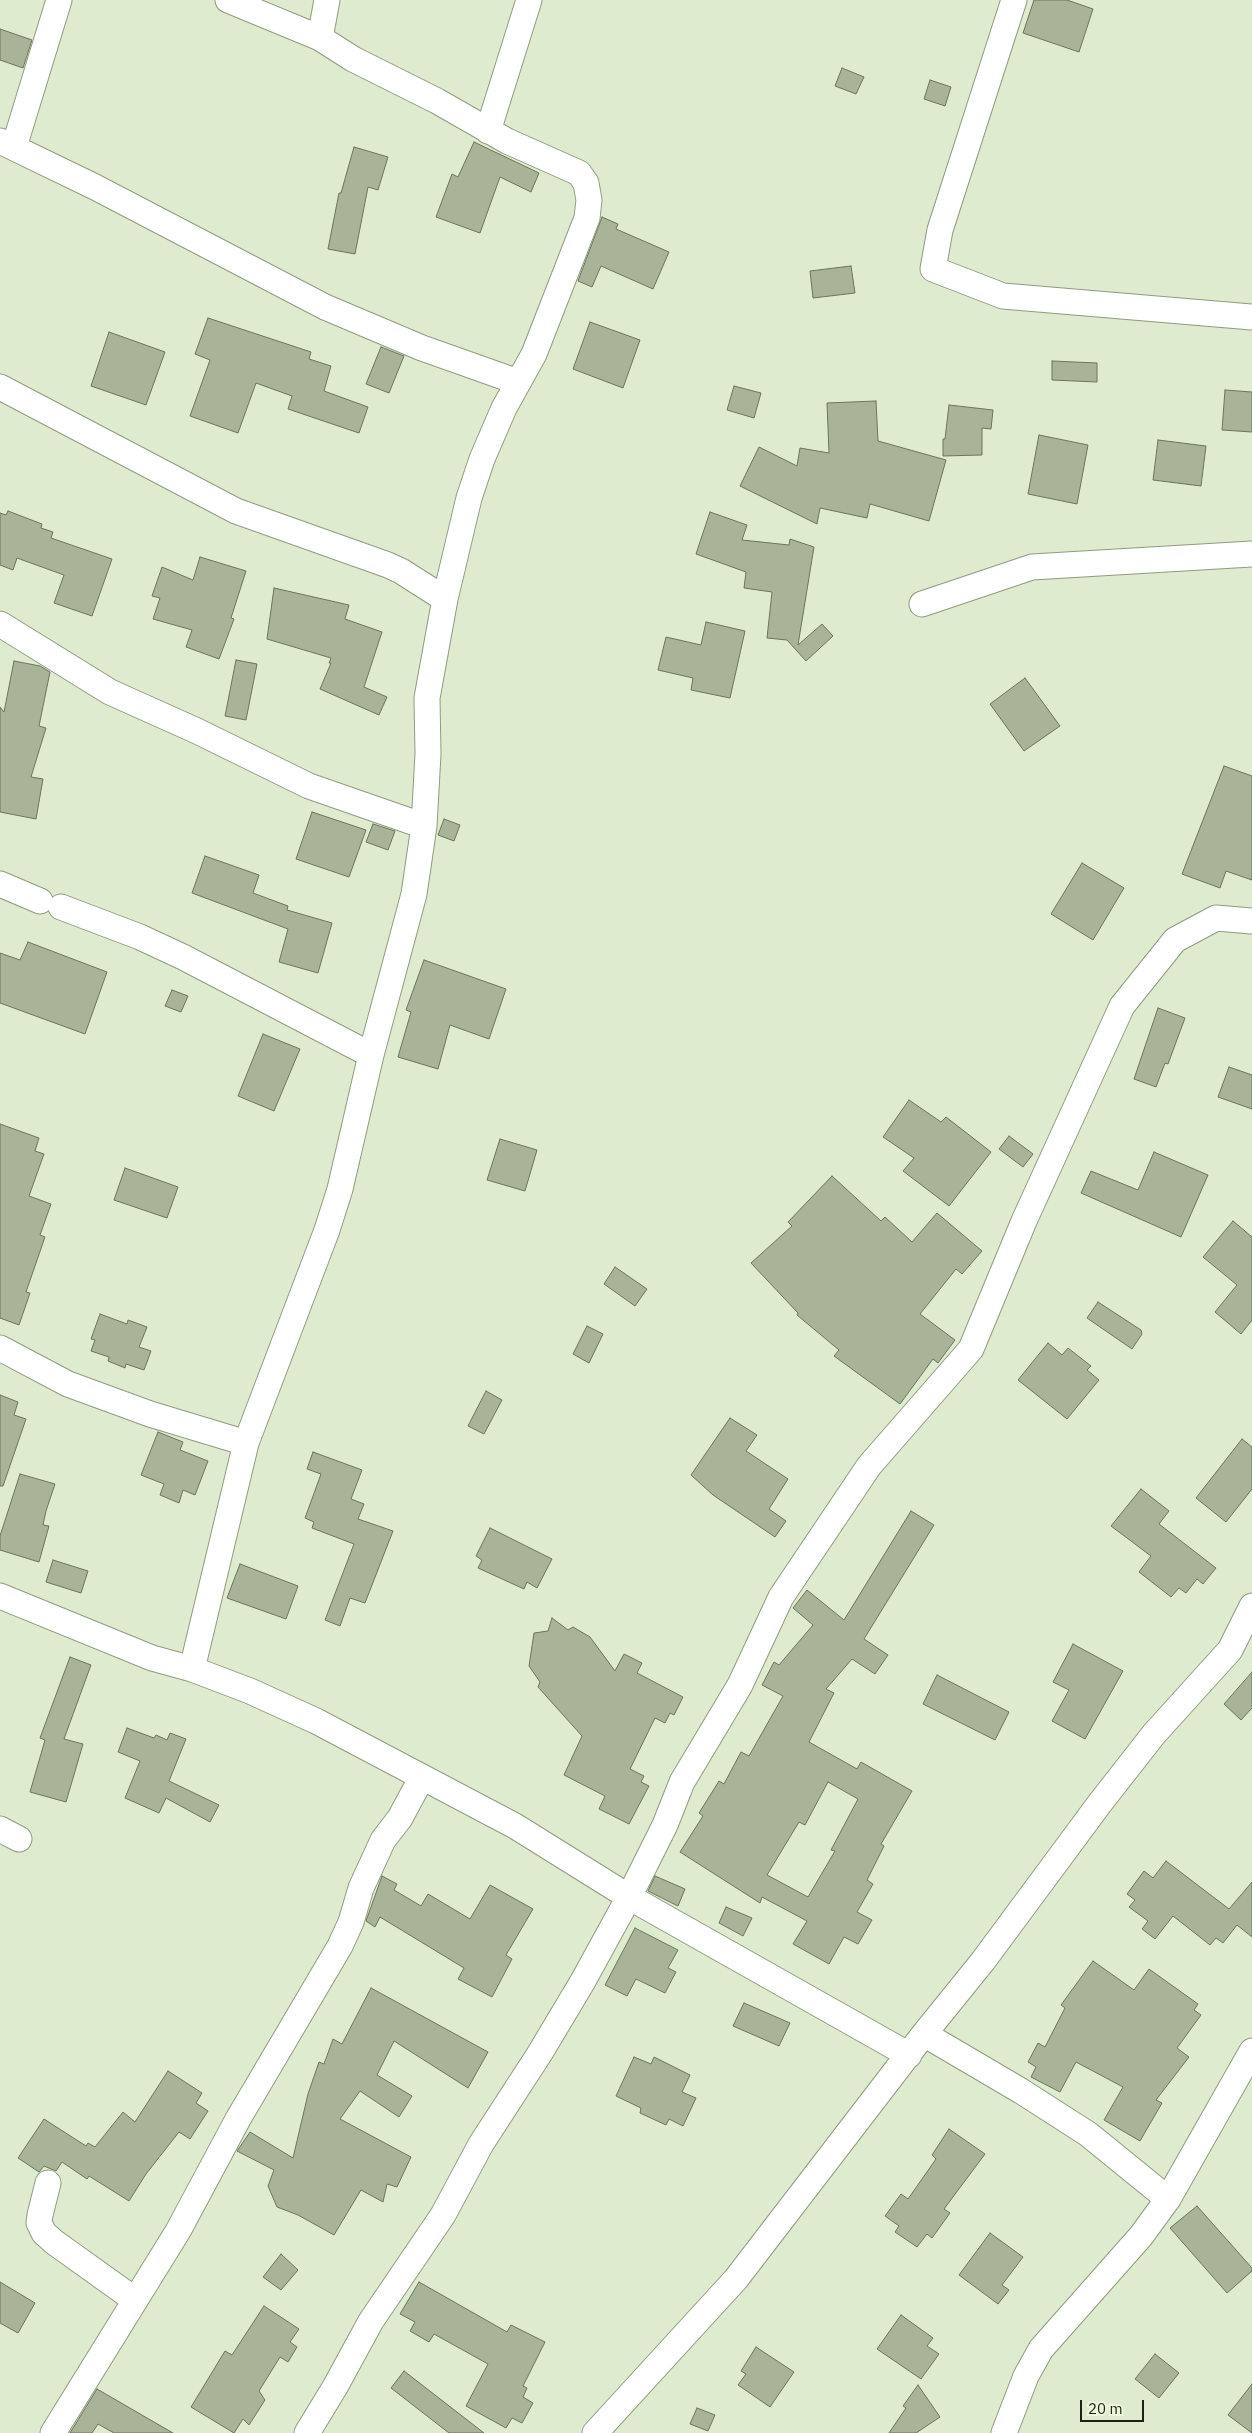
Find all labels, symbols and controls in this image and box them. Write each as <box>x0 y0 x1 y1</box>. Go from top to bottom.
scale bar <box>1082 2390 1146 2422</box>
text: 20 m <box>1088 2399 1123 2418</box>

